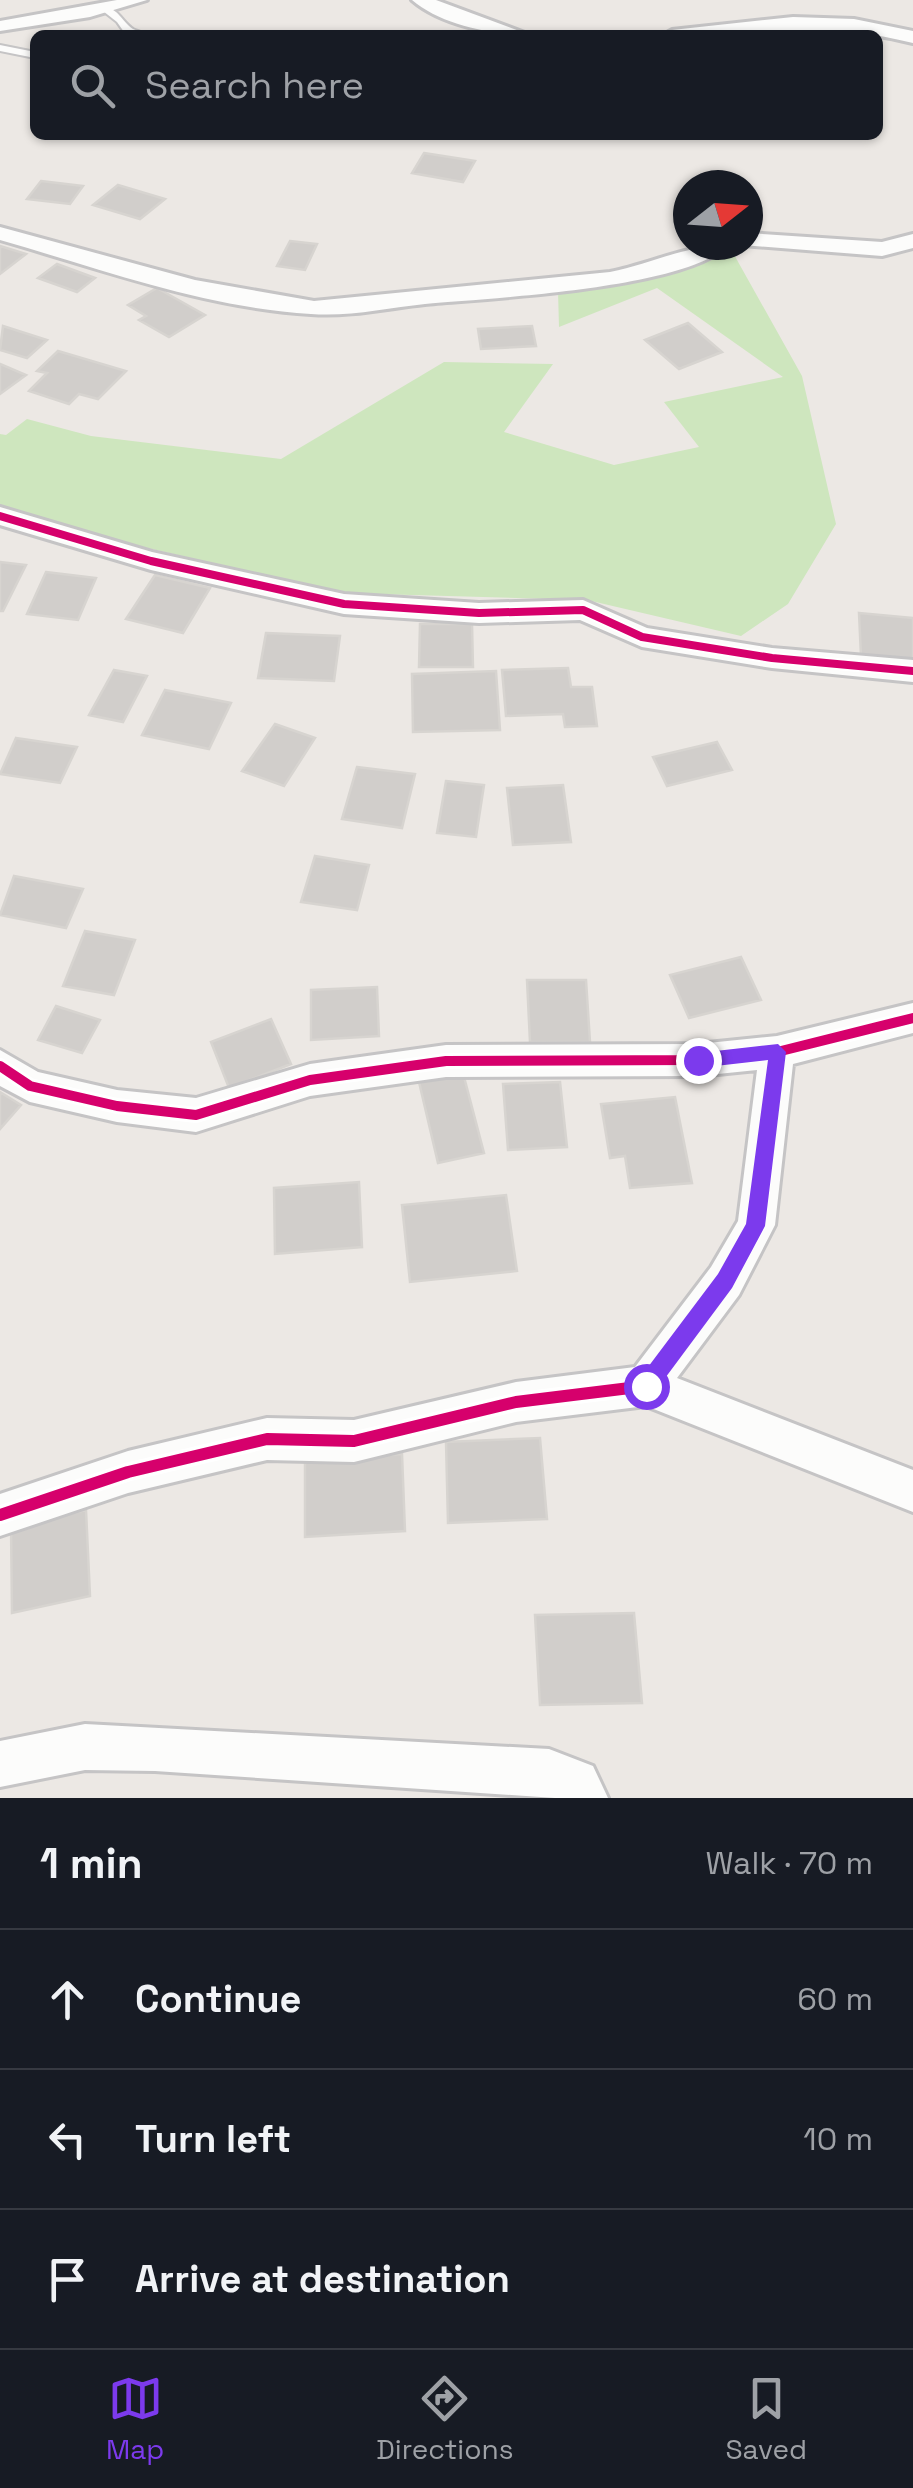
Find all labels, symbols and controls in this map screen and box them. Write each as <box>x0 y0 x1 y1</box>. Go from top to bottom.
search box <box>30 30 883 140</box>
icon: search <box>65 58 120 113</box>
text: Search here <box>145 61 364 109</box>
north arrow <box>673 170 763 260</box>
route end <box>676 1038 722 1084</box>
route start <box>624 1364 670 1410</box>
text: 1 min <box>40 1837 143 1890</box>
text: Walk · 70 m <box>705 1843 873 1883</box>
icon: ahead <box>40 1972 95 2027</box>
text: Continue <box>135 1975 301 2023</box>
text: 60 m <box>797 1979 873 2019</box>
icon: left <box>40 2112 95 2167</box>
text: Turn left <box>135 2115 291 2163</box>
text: 10 m <box>803 2119 873 2159</box>
icon: arrive <box>40 2252 95 2307</box>
text: Arrive at destination <box>135 2255 510 2303</box>
tab: Map <box>106 2371 164 2467</box>
tab: Directions <box>376 2371 513 2467</box>
tab: Saved <box>725 2371 807 2467</box>

